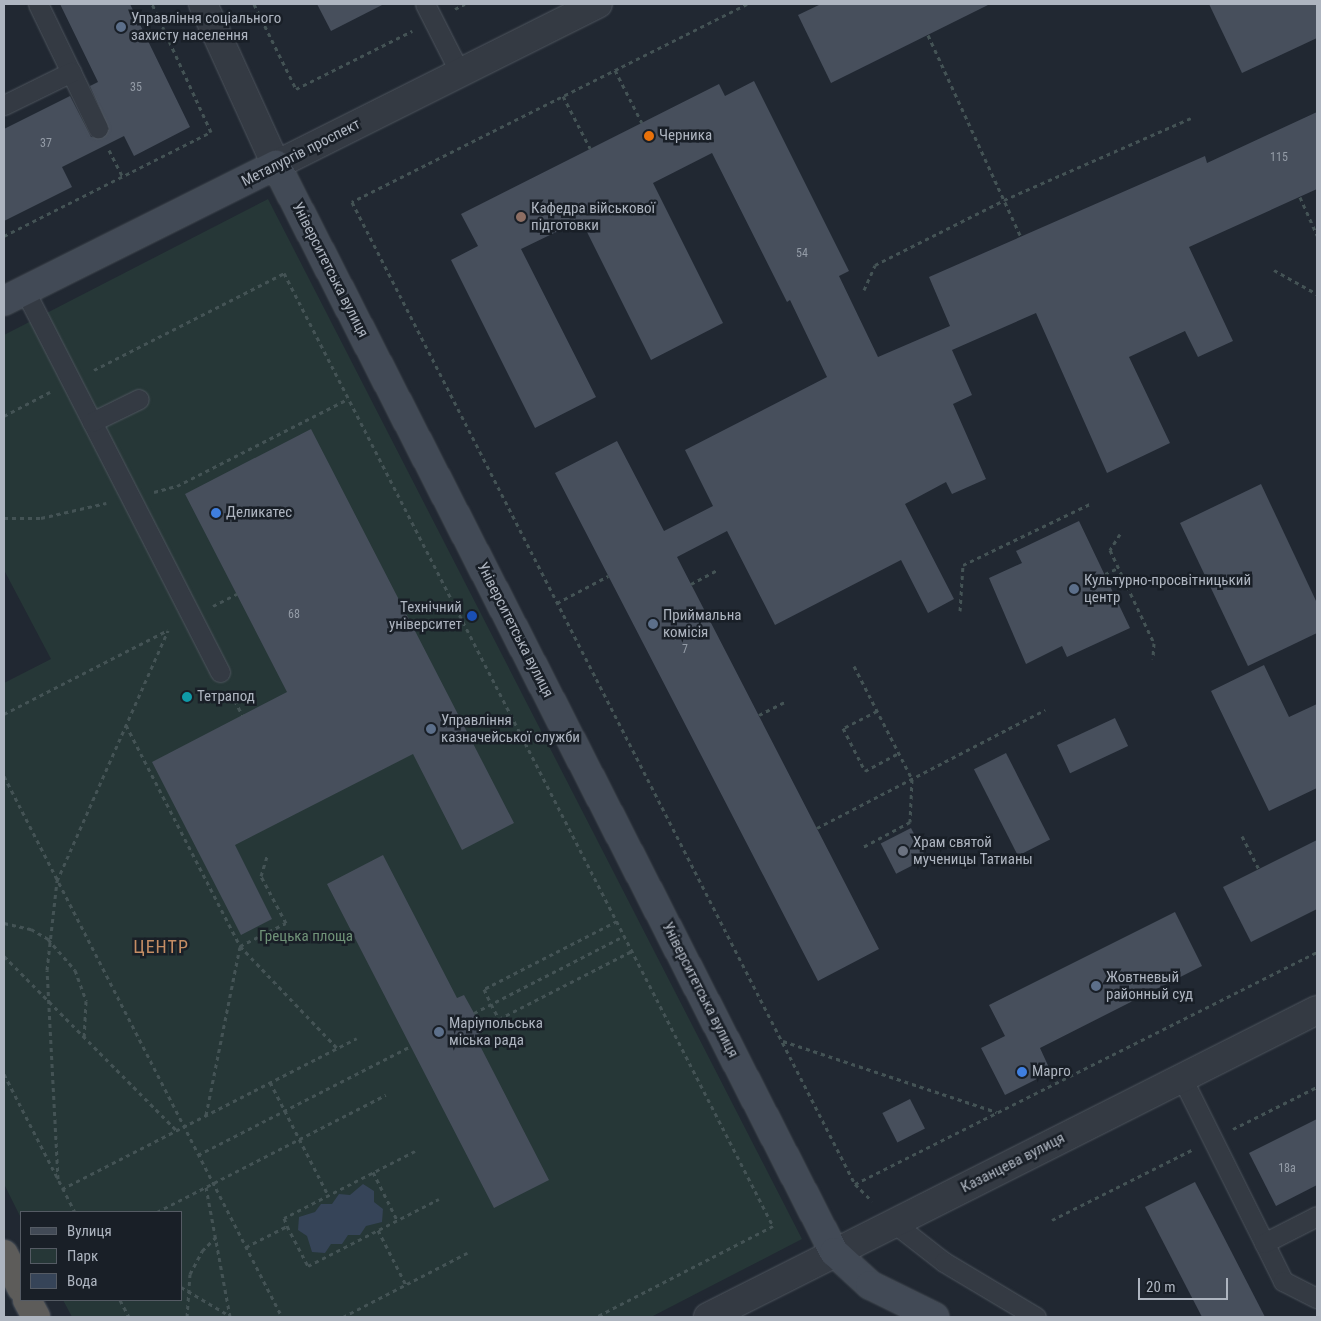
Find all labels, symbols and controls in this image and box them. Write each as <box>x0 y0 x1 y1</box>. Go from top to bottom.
place label: Управління соціального захисту населення <box>131 9 281 44</box>
marker: Управління соціального захисту населення <box>115 21 127 33</box>
house number: 35 <box>130 81 142 95</box>
street label: Металургів проспект <box>239 115 363 191</box>
place label: Черника <box>659 127 712 145</box>
marker: Черника <box>643 130 655 142</box>
house number: 37 <box>40 137 52 151</box>
house number: 115 <box>1270 151 1288 165</box>
street label: Університетська вулиця <box>288 199 372 341</box>
place label: Кафедра військової підготовки <box>531 199 655 234</box>
marker: Кафедра військової підготовки <box>515 211 527 223</box>
house number: 54 <box>796 247 808 261</box>
place label: Деликатес <box>226 504 292 522</box>
marker: Деликатес <box>210 507 222 519</box>
street label: Університетська вулиця <box>473 559 557 701</box>
place label: Культурно-просвітницький центр <box>1084 571 1251 606</box>
marker: Культурно-просвітницький центр <box>1068 583 1080 595</box>
place label: Технічний університет <box>389 598 462 633</box>
place label: Приймальна комісія <box>663 606 742 641</box>
house number: 68 <box>288 608 300 622</box>
marker: Технічний університет <box>466 610 478 622</box>
marker: Приймальна комісія <box>647 618 659 630</box>
house number: 7 <box>682 643 688 657</box>
place label: Тетрапод <box>197 688 255 706</box>
marker: Тетрапод <box>181 691 193 703</box>
place label: Управління казначейської служби <box>441 711 580 746</box>
marker: Управління казначейської служби <box>425 723 437 735</box>
place label: Храм святой мученицы Татианы <box>913 833 1033 868</box>
marker: Храм святой мученицы Татианы <box>897 845 909 857</box>
street label: Університетська вулиця <box>658 919 742 1061</box>
park label: Грецька площа <box>259 928 353 946</box>
district label: ЦЕНТР <box>133 936 189 958</box>
place label: Жовтневый районный суд <box>1106 968 1193 1003</box>
marker: Жовтневый районный суд <box>1090 980 1102 992</box>
place label: Маріупольська міська рада <box>449 1014 543 1049</box>
marker: Маріупольська міська рада <box>433 1026 445 1038</box>
place label: Марго <box>1032 1063 1071 1081</box>
marker: Марго <box>1016 1066 1028 1078</box>
street label: Казанцева вулиця <box>958 1129 1068 1197</box>
house number: 18а <box>1278 1162 1296 1176</box>
legend <box>20 1211 182 1301</box>
text: Вулиця <box>67 1222 112 1240</box>
text: Парк <box>67 1247 98 1265</box>
scale bar <box>1141 1268 1231 1300</box>
text: Вода <box>67 1272 97 1290</box>
text: 20 m <box>1146 1278 1176 1296</box>

